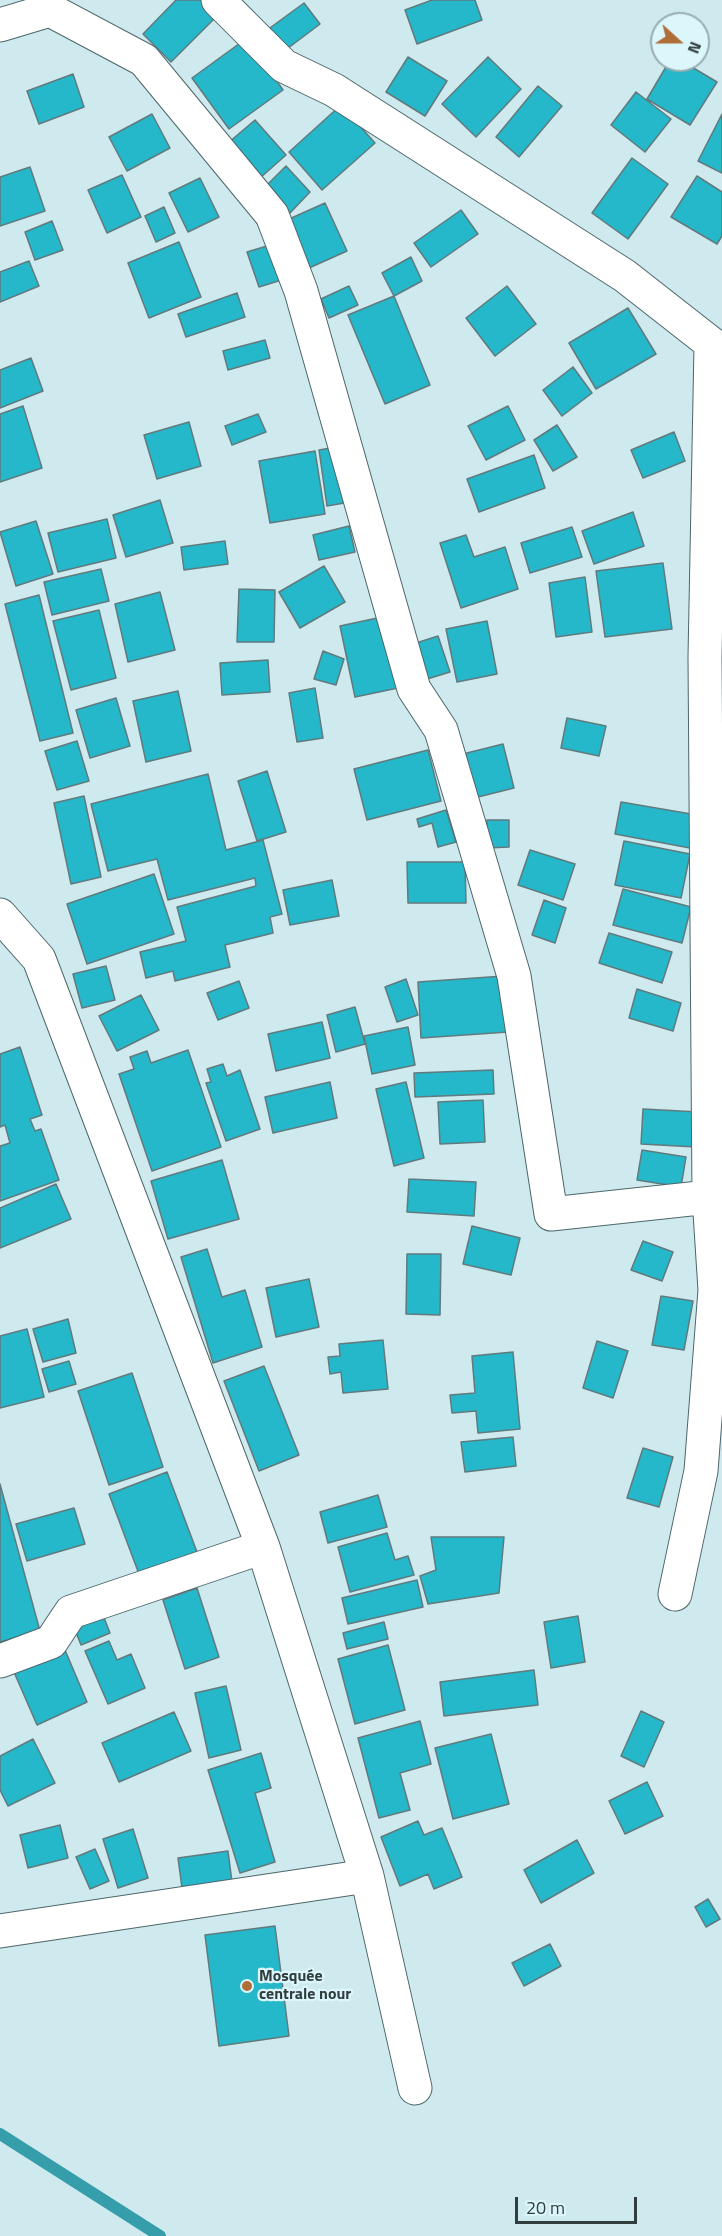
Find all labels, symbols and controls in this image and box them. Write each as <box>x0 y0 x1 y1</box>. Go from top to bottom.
north arrow <box>650 12 710 72</box>
text: N <box>682 38 708 57</box>
place label: Mosquée centrale nour <box>259 1967 351 2005</box>
marker: Mosquée centrale nour <box>240 1979 254 1993</box>
scale bar <box>518 2185 640 2223</box>
text: 20 m <box>526 2194 565 2221</box>

